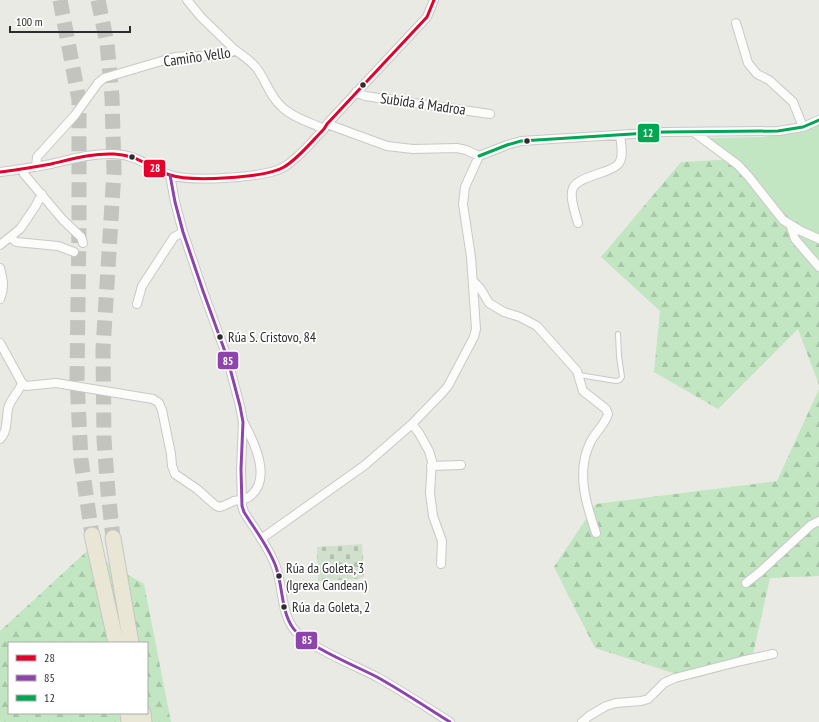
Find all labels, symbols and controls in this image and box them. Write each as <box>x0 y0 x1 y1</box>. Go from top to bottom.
scale bar <box>10 8 130 34</box>
text: 100 m <box>16 14 43 29</box>
street label: Camiño Vello <box>162 42 232 71</box>
unlabelled marker <box>358 80 368 90</box>
street label: Subida á Madroa <box>379 88 467 119</box>
line badge: 12 <box>637 123 660 143</box>
text: 12 <box>643 126 653 140</box>
unlabelled marker <box>522 136 532 146</box>
unlabelled marker <box>127 152 137 162</box>
line badge: 28 <box>143 159 166 178</box>
text: 28 <box>150 161 160 175</box>
place label: Rúa S. Cristovo, 84 <box>228 328 317 346</box>
marker: Rúa S. Cristovo, 84 <box>215 332 225 342</box>
line badge: 85 <box>217 351 239 370</box>
text: 85 <box>223 354 233 368</box>
place label: Rúa da Goleta, 3 (Igrexa Candean) <box>286 559 368 594</box>
marker: Rúa da Goleta, 3 (Igrexa Candean) <box>274 571 284 581</box>
place label: Rúa da Goleta, 2 <box>292 598 370 616</box>
marker: Rúa da Goleta, 2 <box>279 602 289 612</box>
line badge: 85 <box>295 631 318 650</box>
text: 85 <box>302 633 312 647</box>
legend <box>8 642 148 714</box>
text: 28 <box>44 650 55 665</box>
text: 85 <box>44 670 55 685</box>
text: 12 <box>44 690 55 705</box>

